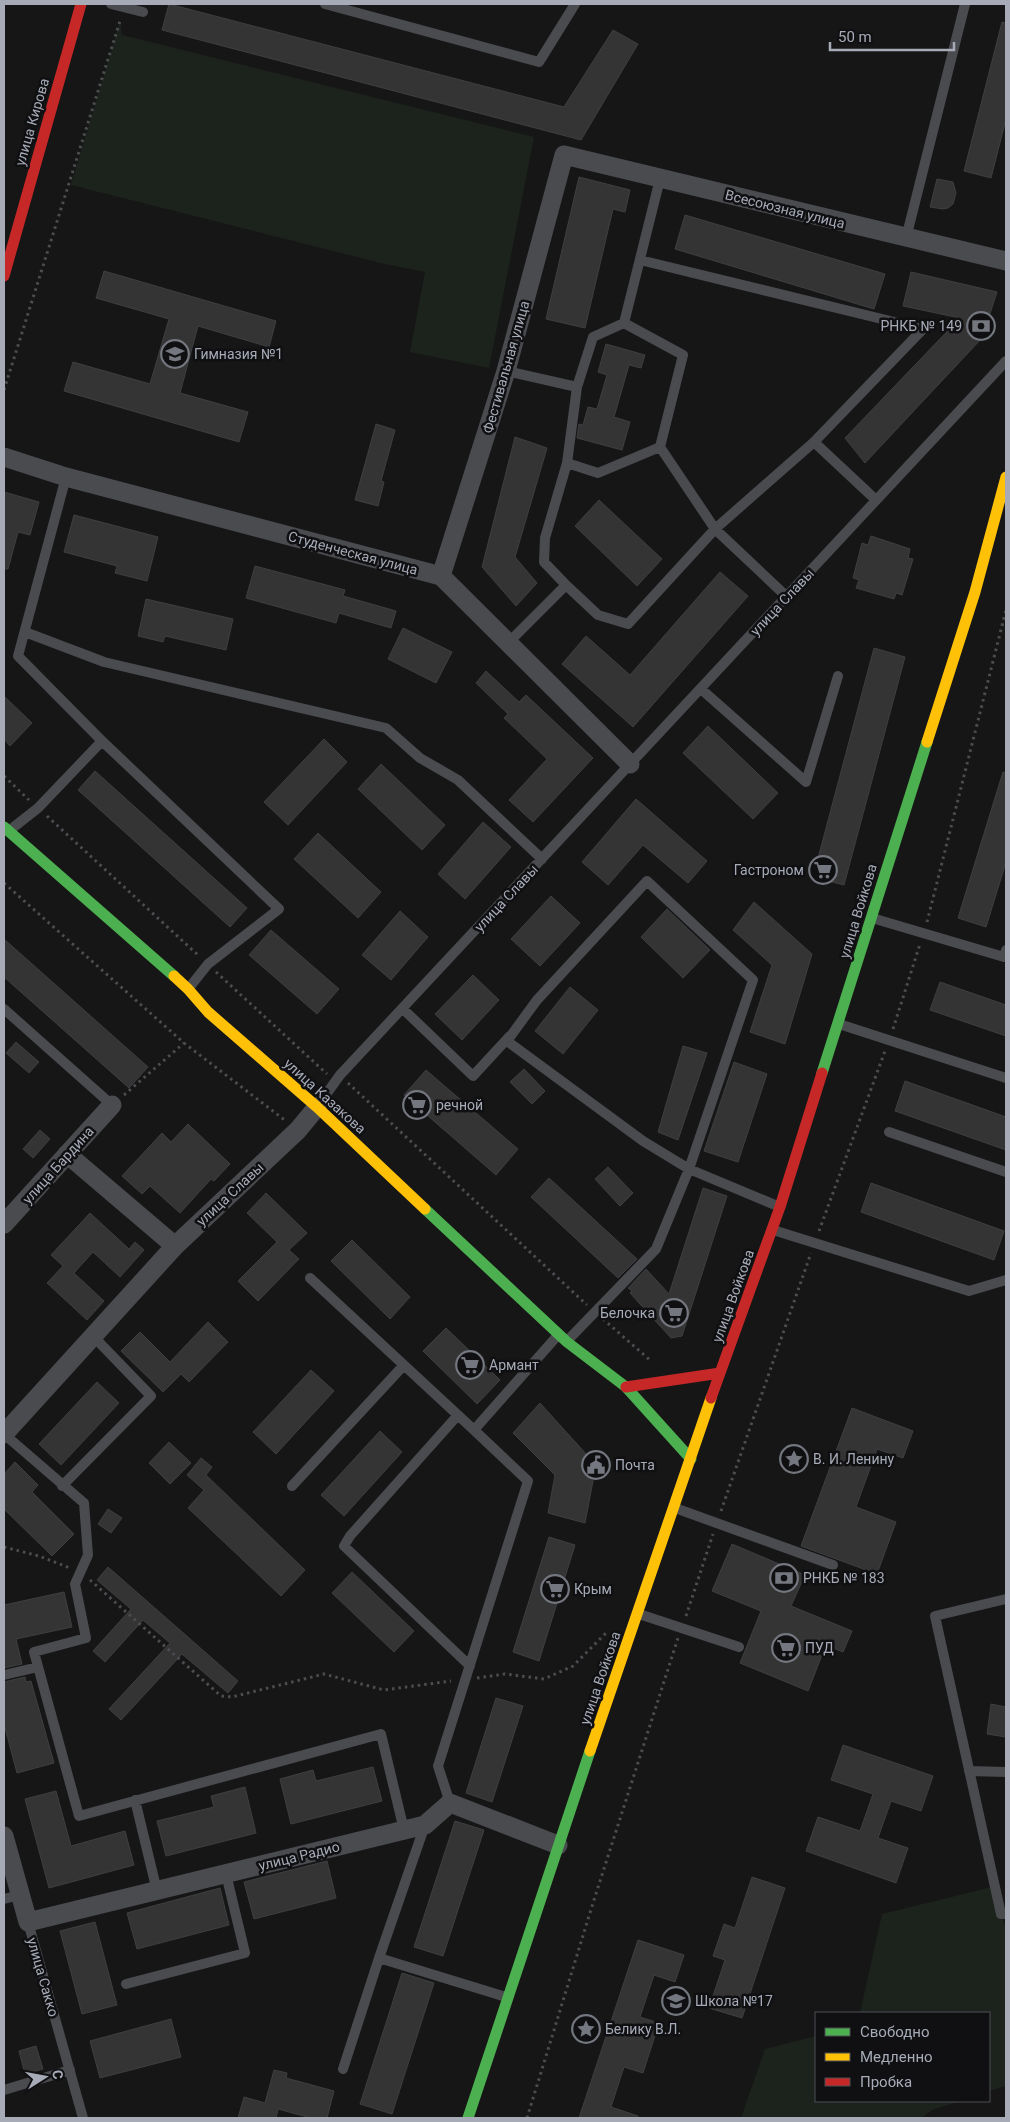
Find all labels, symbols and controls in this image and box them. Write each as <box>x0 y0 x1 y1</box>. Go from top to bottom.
scale bar <box>830 20 954 52</box>
text: 50 m <box>838 28 872 46</box>
street label: улица Кирова <box>12 76 52 168</box>
street label: Всесоюзная улица <box>724 186 846 232</box>
street label: Фестивальная улица <box>479 299 533 435</box>
bank icon: РНКБ № 149 <box>966 311 996 341</box>
place label: РНКБ № 149 <box>880 318 962 334</box>
school or university icon: Гимназия №1 <box>160 339 190 369</box>
place label: Гимназия №1 <box>194 346 283 362</box>
street label: Студенческая улица <box>287 528 419 578</box>
street label: улица Славы <box>747 565 817 639</box>
supermarket icon: Гастроном <box>808 855 838 885</box>
street label: улица Славы <box>471 861 541 935</box>
place label: Гастроном <box>734 862 804 878</box>
street label: улица Войкова <box>836 862 880 960</box>
street label: улица Казакова <box>281 1055 369 1137</box>
supermarket icon: речной <box>402 1090 432 1120</box>
place label: речной <box>436 1097 483 1113</box>
street label: улица Бардина <box>19 1123 97 1207</box>
street label: улица Славы <box>193 1159 267 1229</box>
street label: улица Войкова <box>709 1247 757 1345</box>
supermarket icon: Белочка <box>659 1298 689 1328</box>
place label: Белочка <box>600 1305 655 1321</box>
supermarket icon: Армант <box>455 1350 485 1380</box>
place label: Армант <box>489 1357 539 1373</box>
place icon: В. И. Ленину <box>779 1444 809 1474</box>
public building icon: Почта <box>581 1450 611 1480</box>
place label: В. И. Ленину <box>813 1451 895 1467</box>
place label: Почта <box>615 1457 655 1473</box>
bank icon: РНКБ № 183 <box>769 1563 799 1593</box>
place label: РНКБ № 183 <box>803 1570 885 1586</box>
supermarket icon: Крым <box>540 1574 570 1604</box>
place label: Крым <box>574 1581 612 1597</box>
street label: улица Войкова <box>577 1629 623 1727</box>
supermarket icon: ПУД <box>771 1633 801 1663</box>
place label: ПУД <box>805 1640 834 1656</box>
street label: улица Радио <box>257 1838 341 1874</box>
street label: улица Сакко <box>24 1936 62 2018</box>
school or university icon: Школа №17 <box>661 1986 691 2016</box>
place label: Школа №17 <box>695 1993 773 2009</box>
legend <box>815 2012 990 2102</box>
place icon: Белику В.Л. <box>571 2014 601 2044</box>
place label: Белику В.Л. <box>605 2021 681 2037</box>
text: Свободно <box>860 2023 929 2041</box>
text: Медленно <box>860 2048 933 2066</box>
north arrow <box>20 2052 70 2102</box>
text: С <box>49 2068 66 2081</box>
text: Пробка <box>860 2073 912 2091</box>

